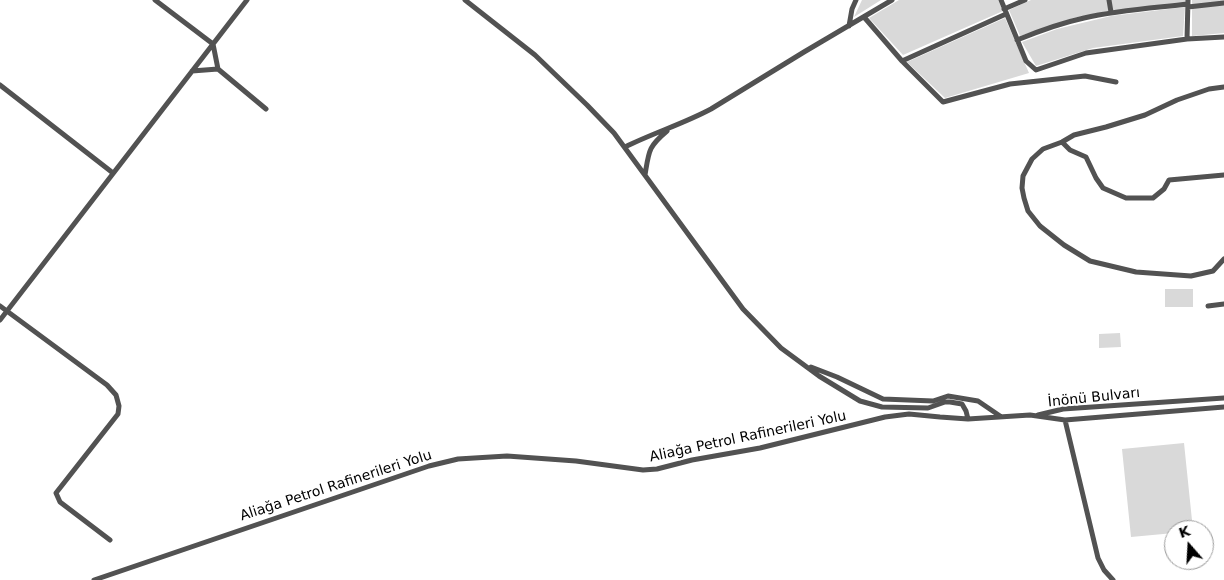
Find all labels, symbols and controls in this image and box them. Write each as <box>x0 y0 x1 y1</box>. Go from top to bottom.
street label: İnönü Bulvarı <box>1047 385 1141 411</box>
street label: Aliağa Petrol Rafinerileri Yolu <box>648 408 848 466</box>
street label: Aliağa Petrol Rafinerileri Yolu <box>238 447 434 525</box>
north arrow <box>1164 520 1214 570</box>
text: K <box>1177 522 1192 541</box>

